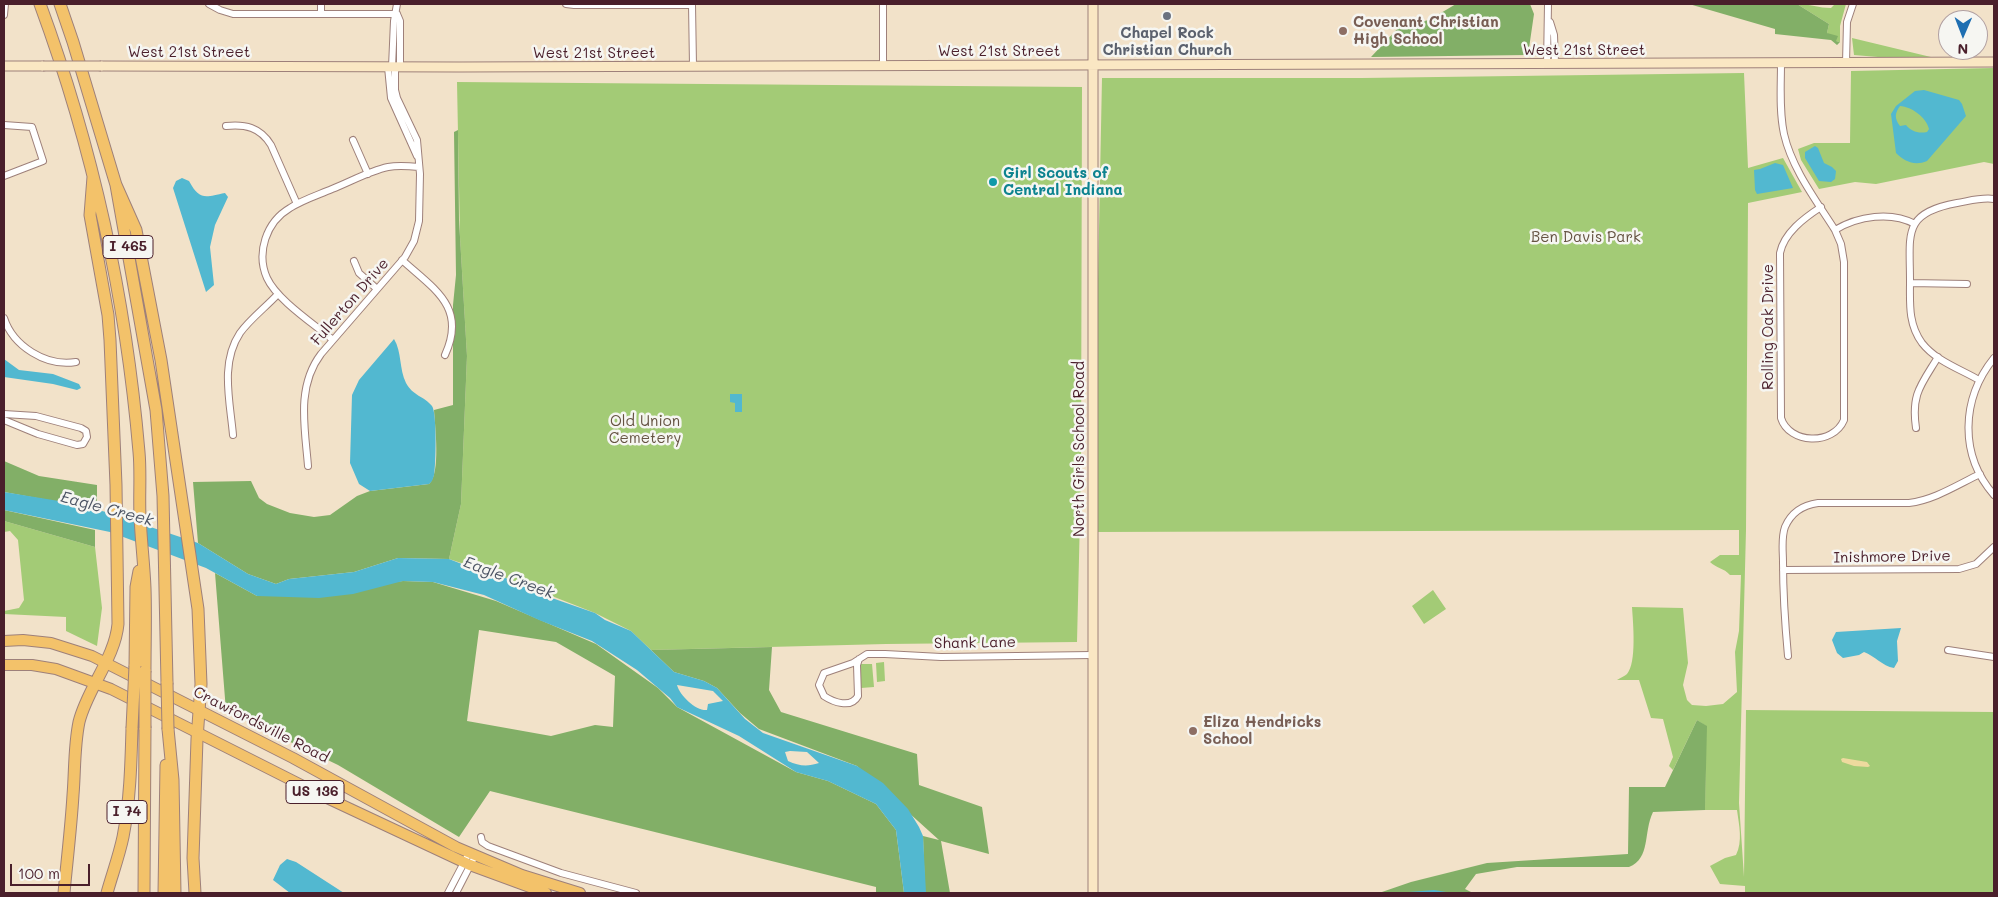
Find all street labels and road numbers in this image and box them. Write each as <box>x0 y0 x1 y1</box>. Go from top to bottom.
street label: West 21st Street <box>1523 41 1645 59</box>
street label: West 21st Street <box>938 42 1060 60</box>
street label: West 21st Street <box>128 43 250 61</box>
street label: West 21st Street <box>533 44 655 62</box>
road number: I 465 <box>103 236 153 258</box>
street label: Fullerton Drive <box>307 255 393 349</box>
street label: Rolling Oak Drive <box>1759 264 1777 390</box>
street label: North Girls School Road <box>1070 361 1088 537</box>
street label: Inishmore Drive <box>1833 547 1951 567</box>
street label: Shank Lane <box>934 633 1016 653</box>
street label: Crawfordsville Road <box>190 683 332 767</box>
road number: US 136 <box>286 780 344 804</box>
road number: I 74 <box>107 800 147 824</box>

